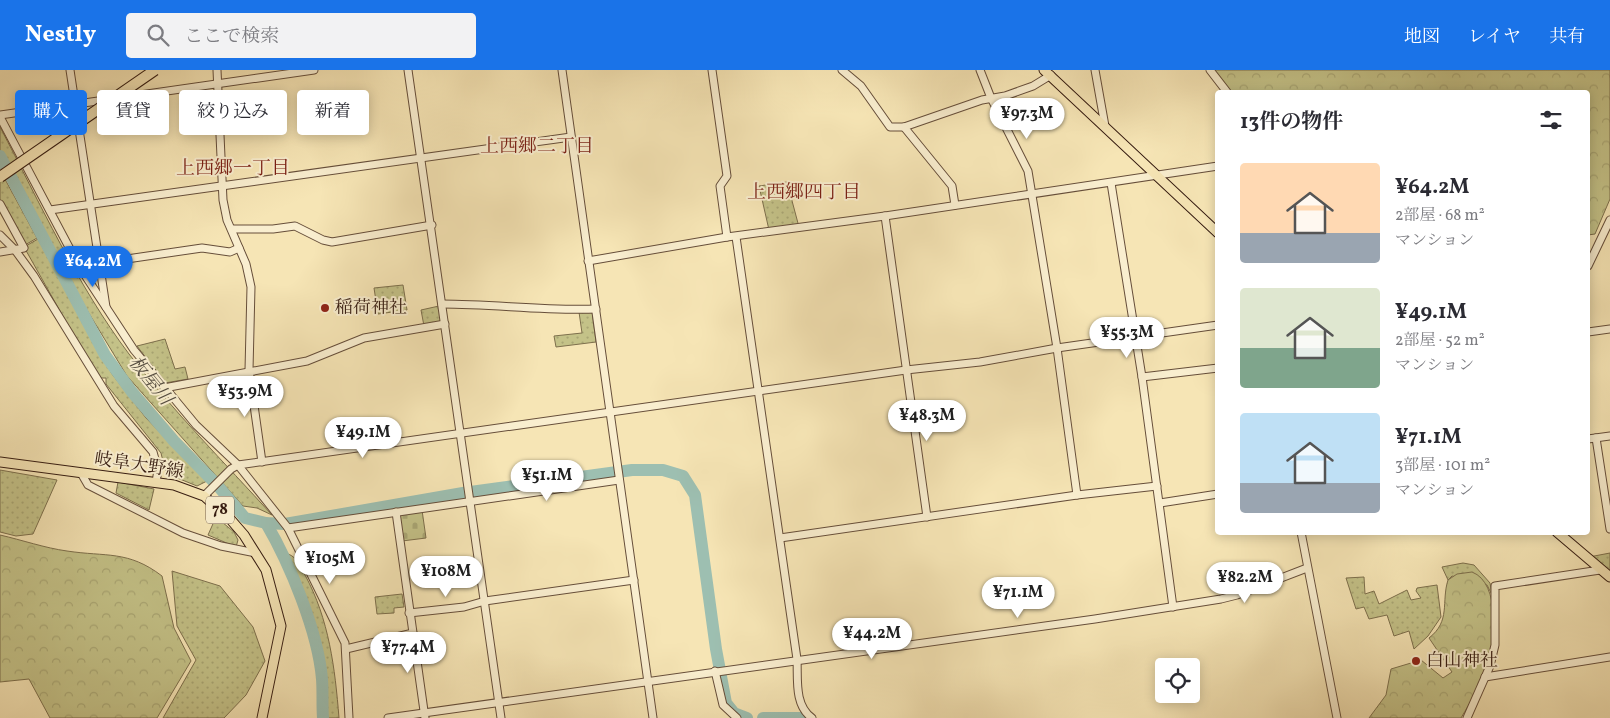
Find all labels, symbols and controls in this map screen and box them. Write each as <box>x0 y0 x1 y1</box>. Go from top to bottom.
search box <box>126 13 476 58</box>
text: Nestly <box>25 18 96 52</box>
icon: search <box>144 21 172 49</box>
text: ここで検索 <box>184 24 279 50</box>
text: 地図 <box>1404 25 1440 50</box>
text: レイヤ <box>1468 25 1521 50</box>
text: 共有 <box>1549 25 1585 50</box>
chip: 購入 <box>15 90 87 135</box>
chip: 賃貸 <box>97 90 169 135</box>
chip: 絞り込み <box>179 90 287 135</box>
chip: 新着 <box>297 90 369 135</box>
pin: ¥97.3M <box>986 98 1068 140</box>
text: ¥97.3M <box>1001 103 1053 125</box>
icon: filters <box>1537 106 1565 134</box>
text: 13件の物件 <box>1240 108 1343 137</box>
district label: 上西郷二丁目 <box>480 134 594 160</box>
district label: 上西郷一丁目 <box>176 156 290 182</box>
text: ¥64.2M <box>1395 173 1469 202</box>
district label: 上西郷四丁目 <box>747 180 861 206</box>
icon: home <box>1280 183 1340 243</box>
text: 2部屋 · 68 m² <box>1395 205 1485 227</box>
text: マンション <box>1395 230 1474 252</box>
pin: ¥64.2M <box>52 246 134 288</box>
text: ¥64.2M <box>65 251 121 273</box>
place label: 稲荷神社 <box>335 296 407 321</box>
text: ¥49.1M <box>1395 298 1467 327</box>
marker: 稲荷神社 <box>319 302 331 314</box>
icon: home <box>1280 308 1340 368</box>
pin: ¥55.3M <box>1086 316 1168 359</box>
text: ¥55.3M <box>1100 322 1154 344</box>
text: 2部屋 · 52 m² <box>1395 330 1485 352</box>
water label: 板屋川 <box>122 351 179 413</box>
text: マンション <box>1395 355 1474 377</box>
pin: ¥53.9M <box>204 376 286 418</box>
text: ¥53.9M <box>218 381 272 403</box>
pin: ¥48.3M <box>886 400 968 442</box>
text: ¥48.3M <box>899 405 955 427</box>
pin: ¥49.1M <box>322 416 404 459</box>
text: ¥49.1M <box>336 422 390 444</box>
text: ¥71.1M <box>1395 423 1461 452</box>
icon: home <box>1280 433 1340 493</box>
street label: 岐阜大野線 <box>93 447 185 485</box>
text: 3部屋 · 101 m² <box>1395 455 1490 477</box>
pin: ¥51.1M <box>506 460 588 502</box>
text: ¥51.1M <box>522 465 572 487</box>
text: マンション <box>1395 480 1474 502</box>
road number: 78 <box>206 496 234 524</box>
pin: ¥105M <box>295 542 365 585</box>
text: ¥105M <box>305 548 355 570</box>
pin: ¥108M <box>411 556 481 598</box>
text: ¥108M <box>421 561 471 583</box>
pin: ¥82.2M <box>1204 562 1286 604</box>
text: ¥82.2M <box>1217 567 1273 589</box>
pin: ¥71.1M <box>977 576 1059 619</box>
text: ¥71.1M <box>993 582 1043 604</box>
pin: ¥44.2M <box>831 618 913 660</box>
text: ¥44.2M <box>843 623 901 645</box>
pin: ¥77.4M <box>367 632 449 674</box>
text: ¥77.4M <box>381 637 435 659</box>
place label: 白山神社 <box>1426 649 1498 674</box>
marker: 白山神社 <box>1410 655 1422 667</box>
map controls <box>1155 658 1200 703</box>
button: locate <box>1155 658 1200 703</box>

